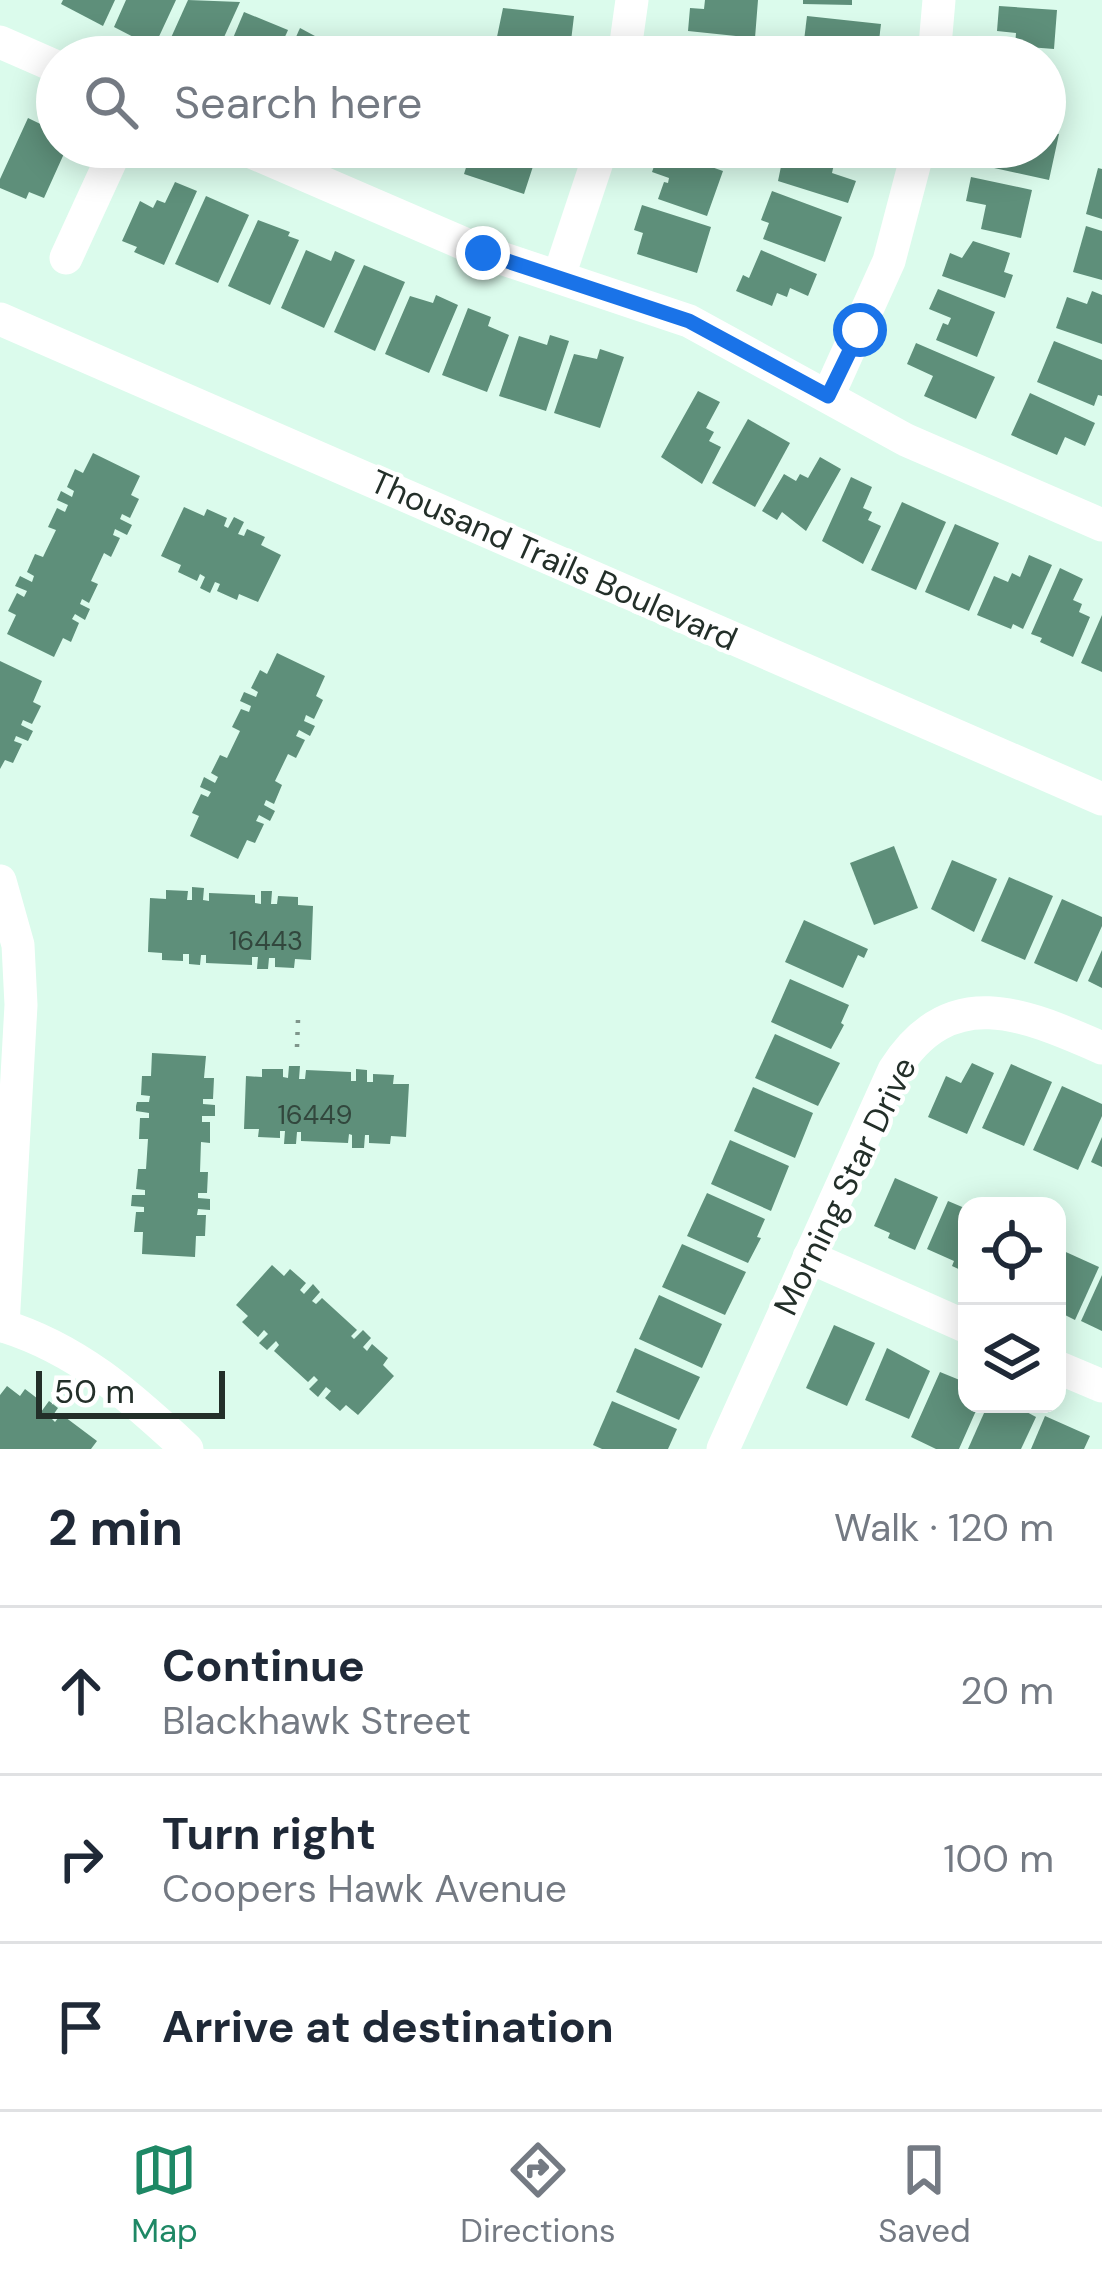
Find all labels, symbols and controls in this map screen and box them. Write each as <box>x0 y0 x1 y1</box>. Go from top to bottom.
search box <box>36 36 1066 168</box>
icon: search <box>78 69 144 135</box>
text: Search here <box>174 73 422 132</box>
route end <box>456 226 510 280</box>
route start <box>833 303 887 357</box>
street label: Thousand Trails Boulevard <box>364 460 744 660</box>
house number: 16443 <box>229 923 303 958</box>
street label: Morning Star Drive <box>764 1050 926 1322</box>
house number: 16449 <box>277 1097 353 1132</box>
map controls <box>958 1197 1066 1413</box>
button: locate <box>958 1197 1066 1305</box>
button: layers <box>958 1305 1066 1413</box>
scale bar <box>36 1365 225 1418</box>
text: 50 m <box>54 1370 135 1413</box>
text: 2 min <box>48 1494 183 1561</box>
text: Walk · 120 m <box>834 1502 1054 1553</box>
text: Continue <box>162 1636 365 1695</box>
icon: ahead <box>48 1658 114 1724</box>
text: 20 m <box>960 1665 1054 1716</box>
text: Blackhawk Street <box>162 1695 471 1746</box>
text: Turn right <box>162 1804 376 1863</box>
icon: right <box>48 1826 114 1892</box>
text: 100 m <box>943 1833 1054 1884</box>
text: Coopers Hawk Avenue <box>162 1863 567 1914</box>
icon: arrive <box>48 1994 114 2060</box>
text: Arrive at destination <box>162 1997 614 2056</box>
tab: Map <box>131 2137 198 2252</box>
tab: Directions <box>460 2137 616 2252</box>
tab: Saved <box>878 2137 971 2252</box>

